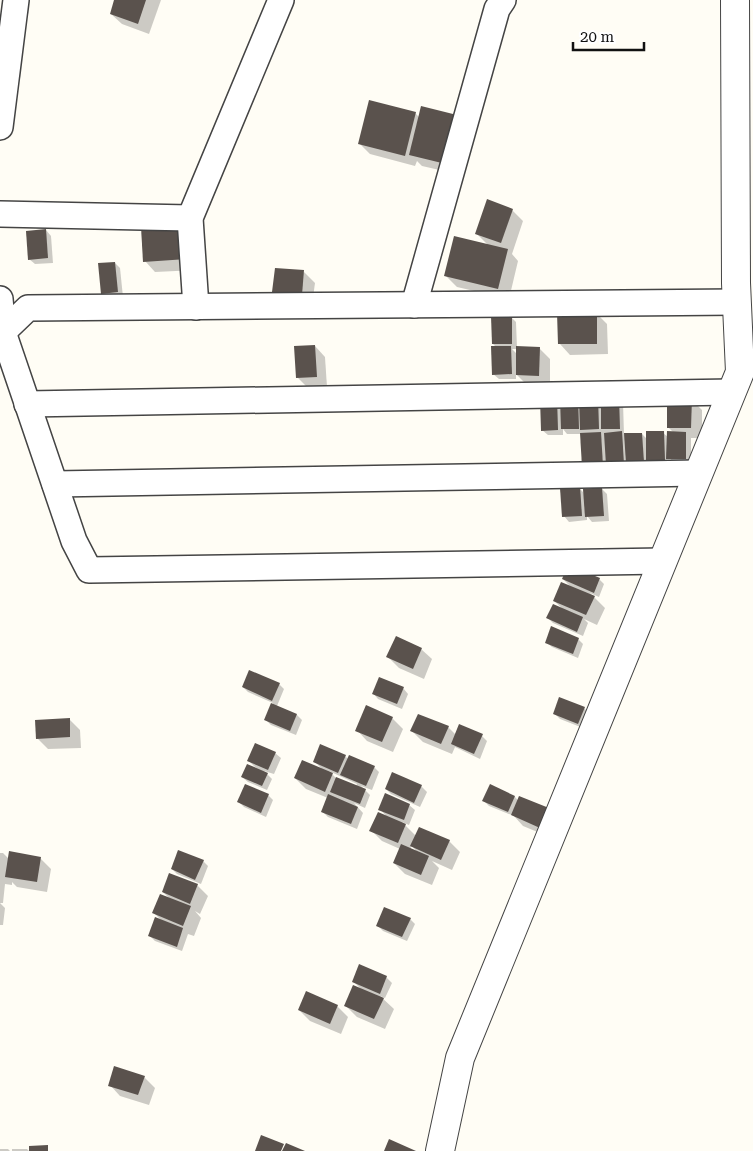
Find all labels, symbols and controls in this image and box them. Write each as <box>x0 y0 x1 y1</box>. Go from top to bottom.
scale bar <box>573 20 644 52</box>
text: 20 m <box>580 28 615 46</box>

